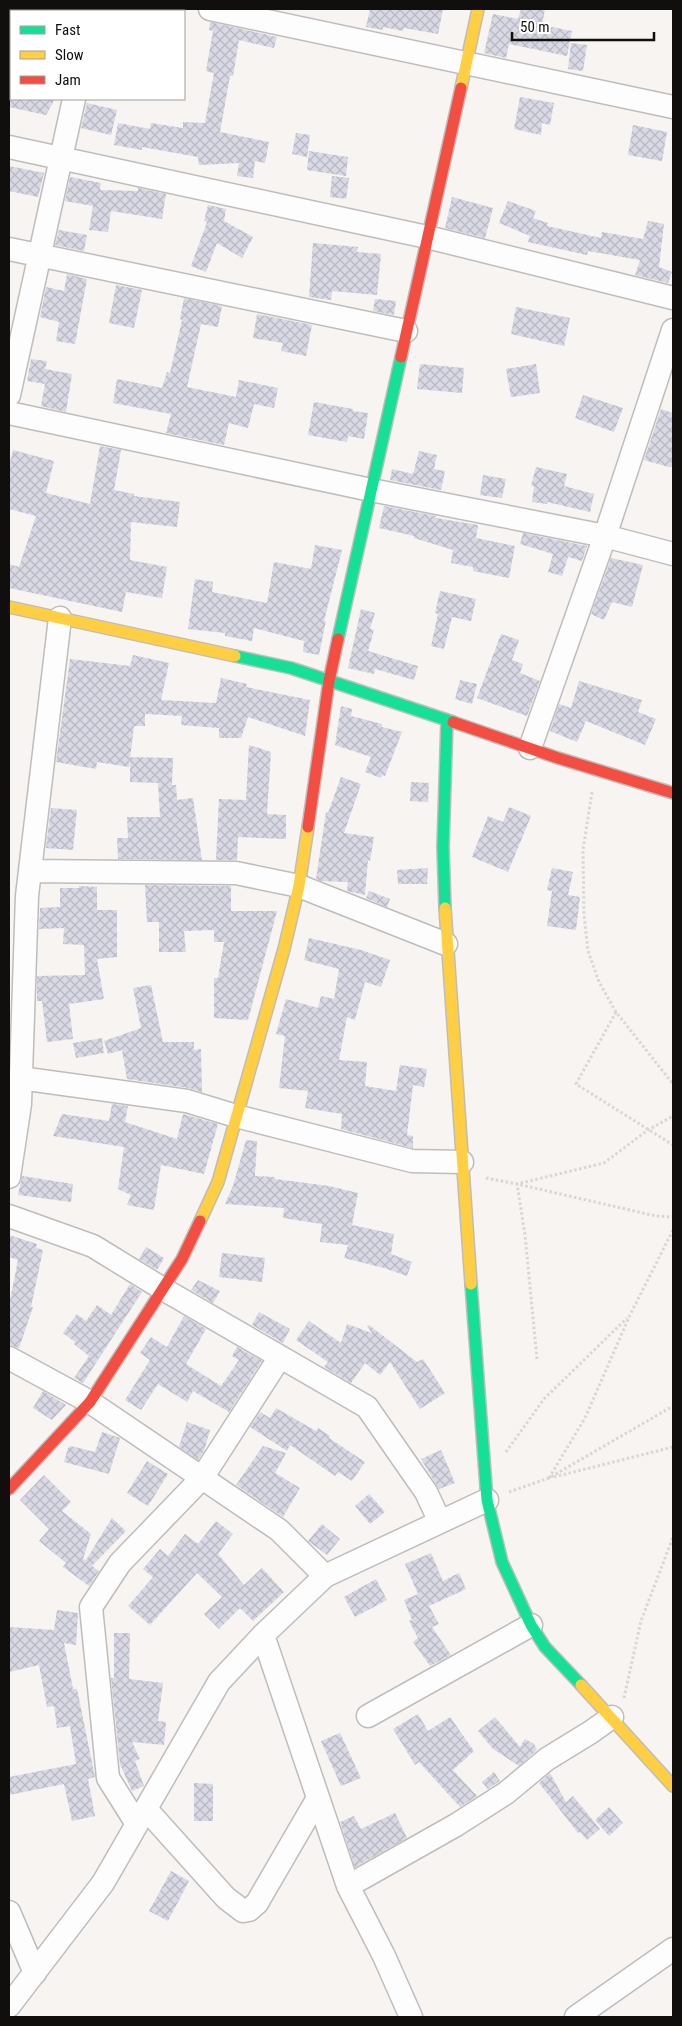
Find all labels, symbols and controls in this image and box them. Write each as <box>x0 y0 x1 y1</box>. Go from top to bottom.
legend <box>10 10 185 100</box>
scale bar <box>512 10 654 42</box>
text: 50 m <box>520 18 550 36</box>
text: Fast <box>55 21 80 39</box>
text: Slow <box>55 46 84 64</box>
text: Jam <box>55 71 81 89</box>

